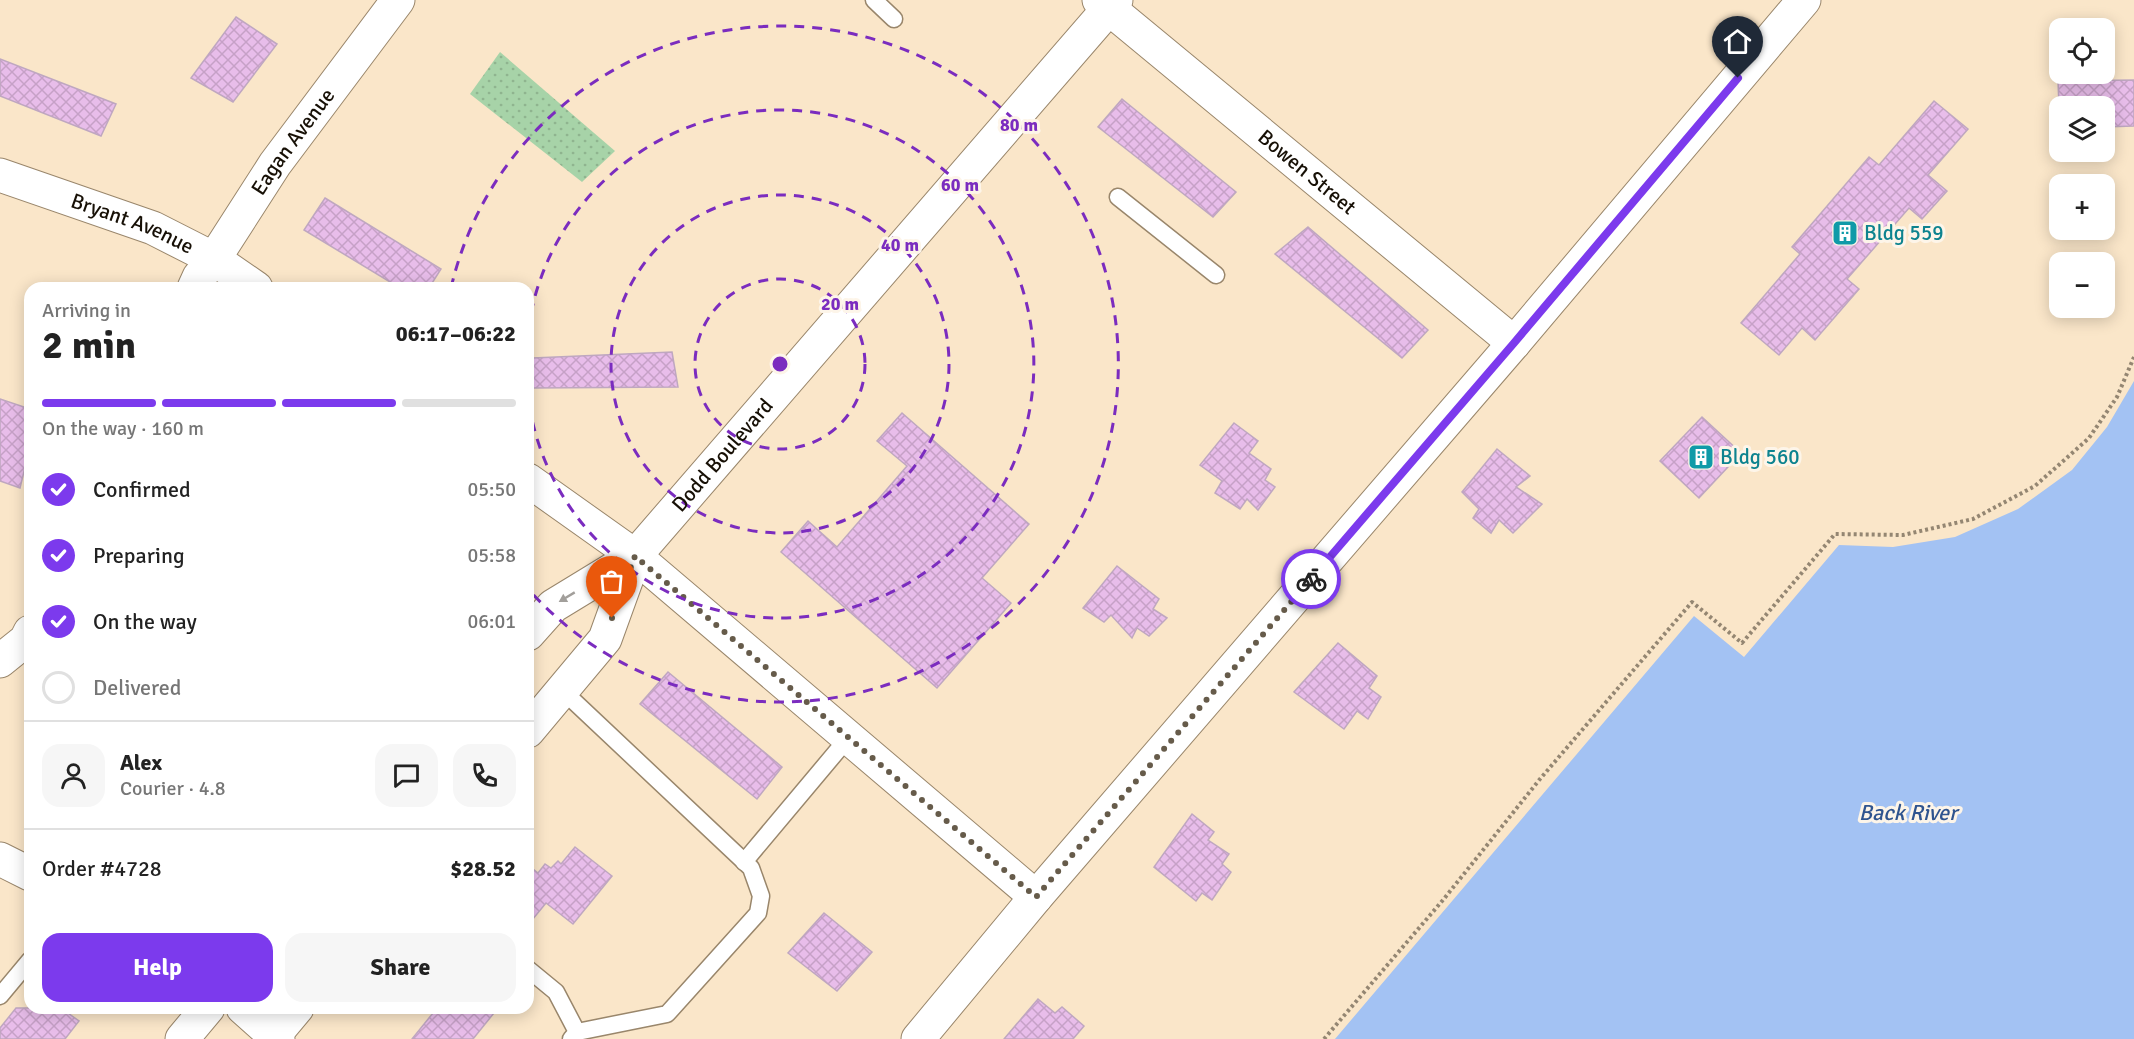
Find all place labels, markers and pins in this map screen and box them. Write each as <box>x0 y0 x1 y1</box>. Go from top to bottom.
pin <box>1712 16 1763 78</box>
building icon: Bldg 559 <box>1830 218 1860 248</box>
place label: Bldg 559 <box>1864 220 1944 246</box>
centre of rings <box>770 354 790 374</box>
building icon: Bldg 560 <box>1686 442 1716 472</box>
place label: Bldg 560 <box>1720 444 1800 470</box>
pin <box>586 556 637 618</box>

